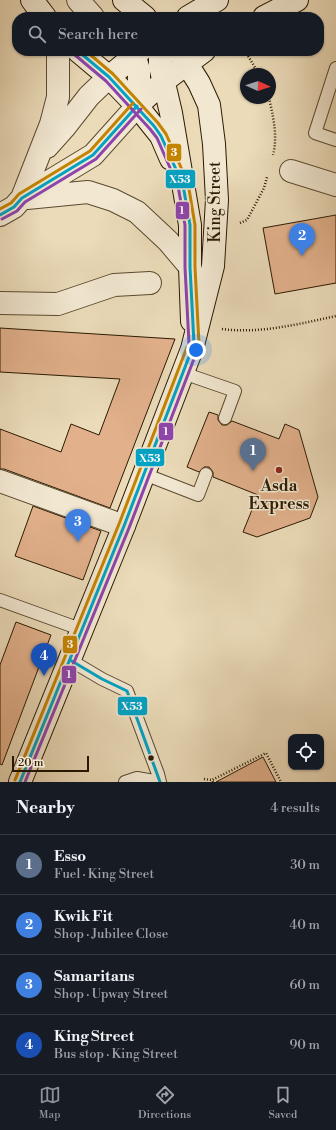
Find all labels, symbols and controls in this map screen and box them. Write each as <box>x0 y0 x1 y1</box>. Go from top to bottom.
search box <box>12 12 324 56</box>
icon: search <box>26 23 48 45</box>
text: Search here <box>58 25 138 44</box>
north arrow <box>240 68 276 104</box>
line badge: 3 <box>166 143 182 162</box>
text: 3 <box>171 146 178 160</box>
street label: King Street <box>205 161 225 243</box>
line badge: X53 <box>165 169 196 189</box>
text: X53 <box>168 173 191 187</box>
line badge: 1 <box>175 201 190 220</box>
text: 1 <box>179 204 185 218</box>
pin: 2 <box>289 223 315 256</box>
your location <box>186 340 206 360</box>
line badge: 1 <box>158 422 174 441</box>
text: 1 <box>163 425 169 439</box>
pin: 1 <box>240 438 266 471</box>
line badge: X53 <box>135 448 165 467</box>
text: X53 <box>138 452 161 466</box>
marker: Asda Express <box>274 465 284 475</box>
place label: Asda Express <box>249 476 310 514</box>
pin: 3 <box>65 509 91 542</box>
line badge: 3 <box>62 635 78 654</box>
text: 3 <box>67 638 74 652</box>
pin: 4 <box>31 643 57 676</box>
line badge: 1 <box>61 665 77 684</box>
text: 1 <box>66 668 72 682</box>
line badge: X53 <box>117 696 148 716</box>
text: X53 <box>120 700 143 714</box>
map controls <box>288 734 324 770</box>
button: locate <box>288 734 324 770</box>
unlabelled marker <box>146 753 156 763</box>
scale bar <box>12 754 89 773</box>
text: 20 m <box>18 756 43 770</box>
text: Nearby <box>16 797 75 819</box>
text: 4 results <box>270 800 320 816</box>
text: Esso <box>54 847 86 866</box>
text: 1 <box>26 857 32 873</box>
text: 30 m <box>290 857 320 873</box>
text: Fuel · King Street <box>54 866 154 882</box>
text: Kwik Fit <box>54 907 113 926</box>
text: 2 <box>25 917 33 933</box>
text: 40 m <box>290 917 320 933</box>
text: Shop · Jubilee Close <box>54 926 168 942</box>
text: Samaritans <box>54 967 135 986</box>
text: 3 <box>25 977 33 993</box>
text: 60 m <box>289 977 320 993</box>
text: Shop · Upway Street <box>54 986 168 1002</box>
text: King Street <box>54 1027 134 1046</box>
text: 4 <box>25 1037 33 1053</box>
text: 90 m <box>289 1037 320 1053</box>
text: Bus stop · King Street <box>54 1046 178 1062</box>
tab: Map <box>39 1084 61 1122</box>
tab: Directions <box>138 1084 191 1122</box>
tab: Saved <box>268 1084 297 1122</box>

